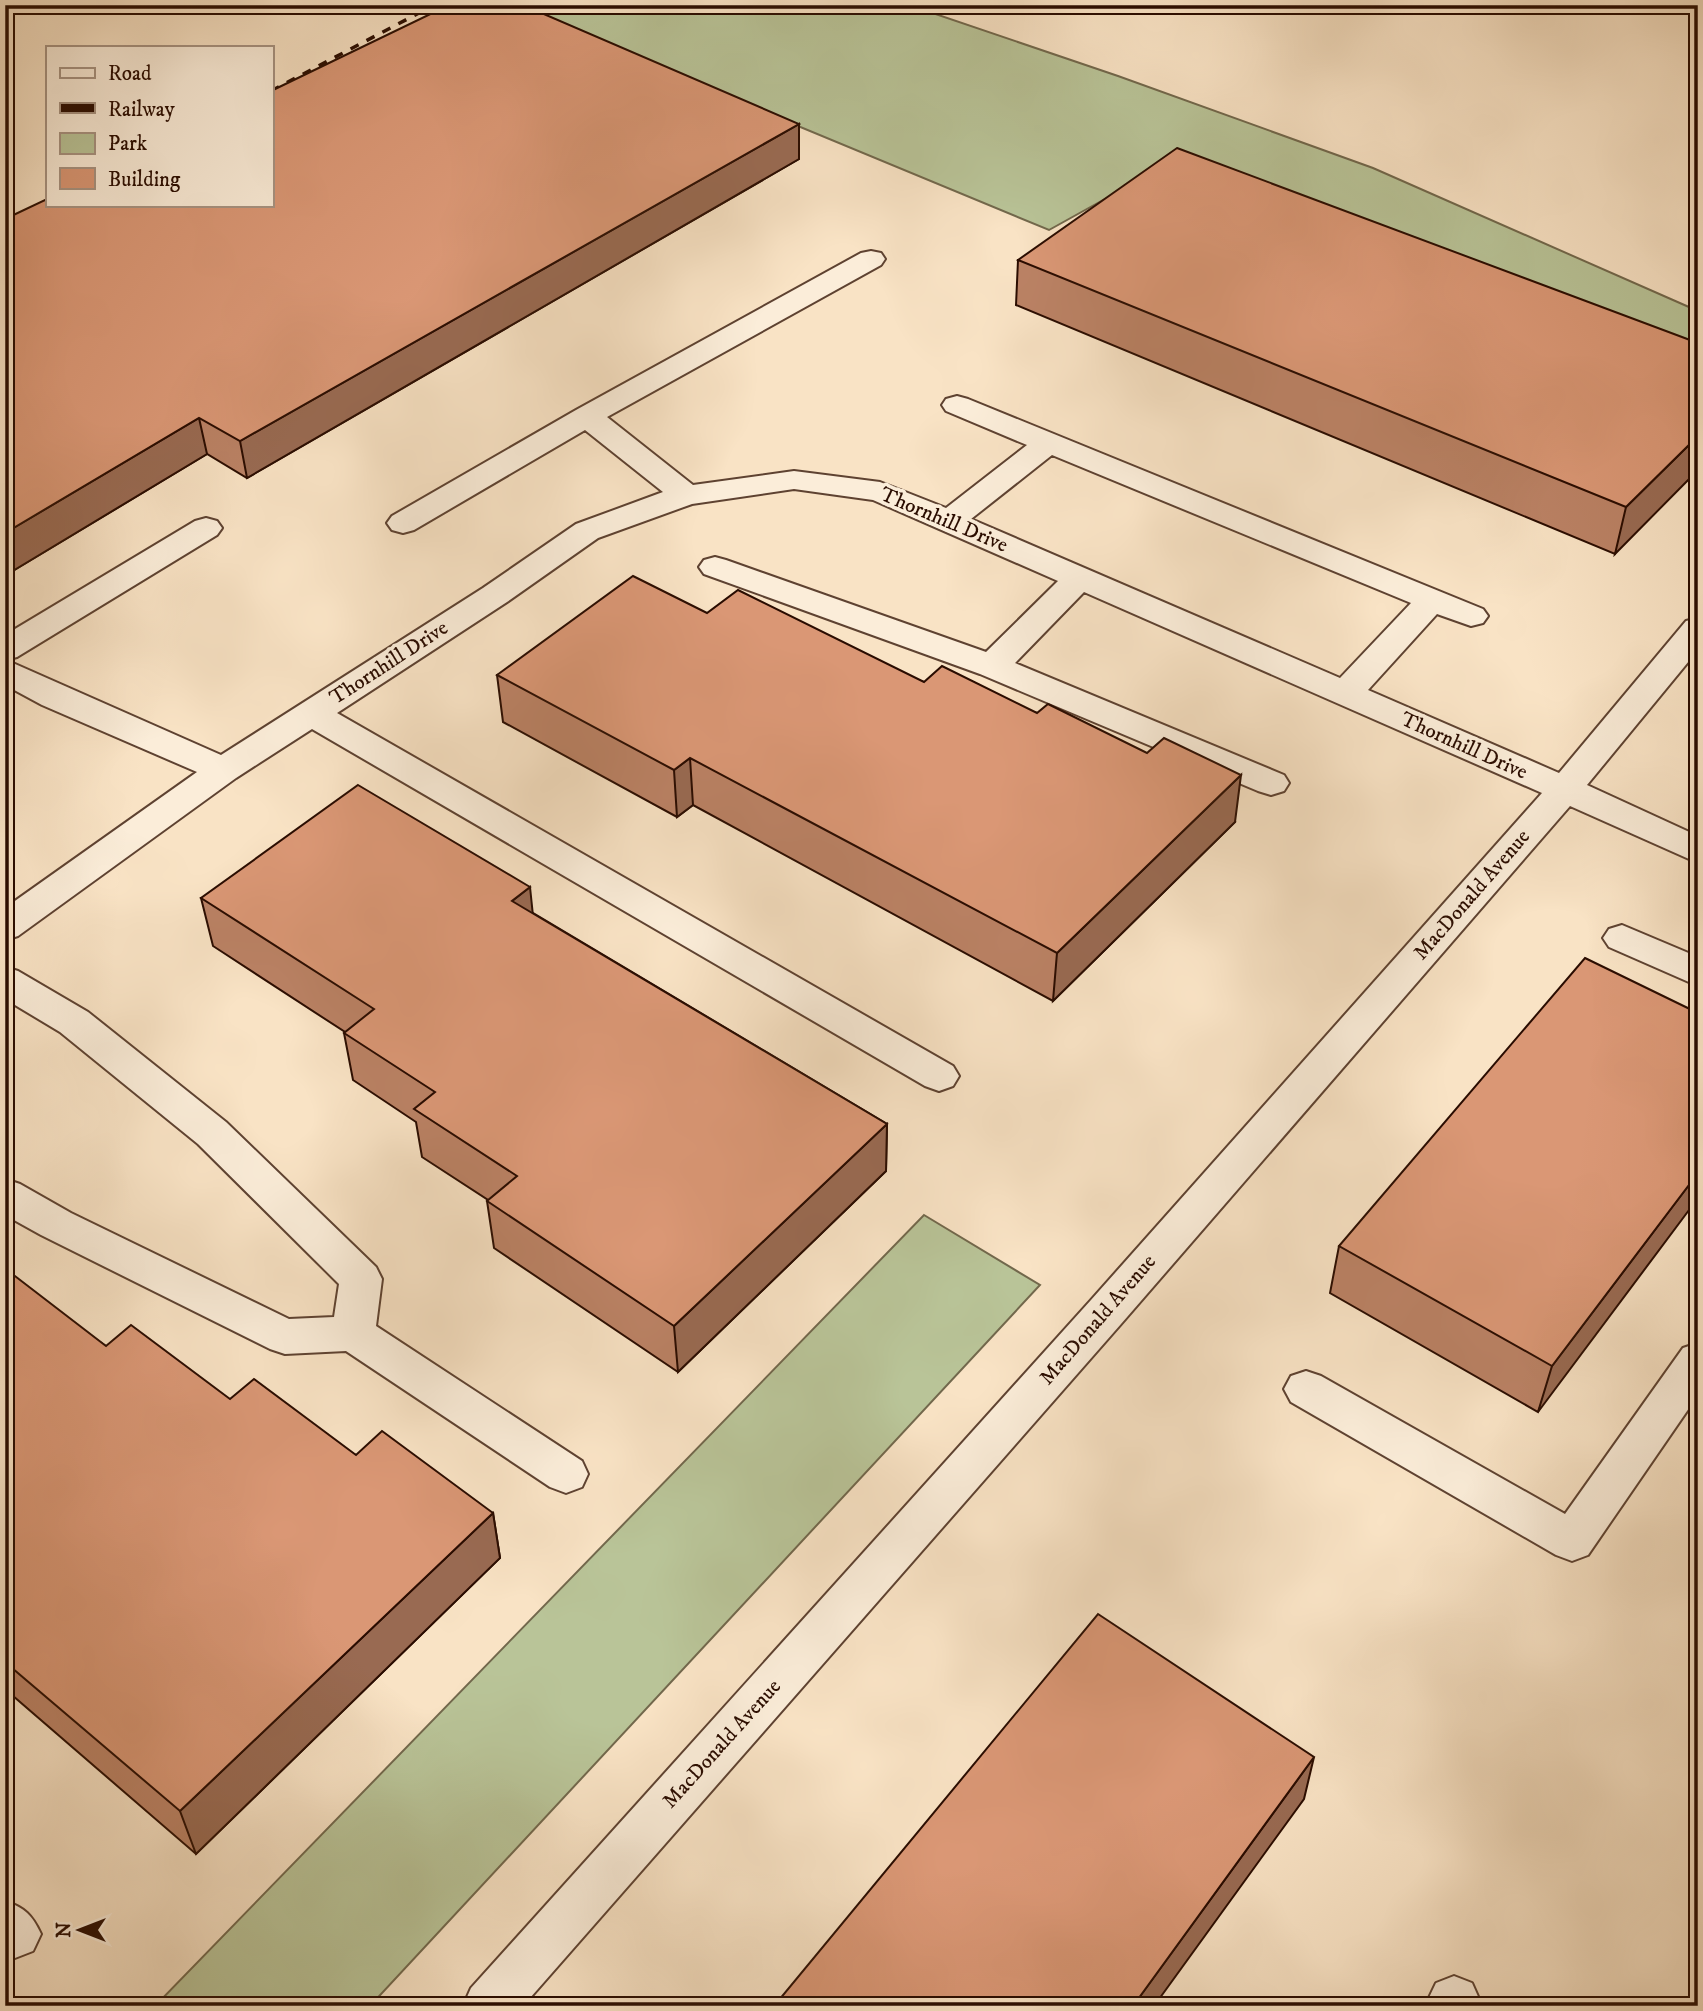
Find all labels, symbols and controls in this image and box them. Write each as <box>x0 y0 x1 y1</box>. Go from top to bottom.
legend <box>46 46 273 206</box>
text: Road <box>108 61 152 87</box>
text: Railway <box>108 97 176 123</box>
text: Park <box>108 131 148 157</box>
text: Building <box>108 167 181 193</box>
street label: Thornhill Drive <box>876 481 1012 559</box>
street label: Thornhill Drive <box>325 615 453 711</box>
street label: Thornhill Drive <box>1397 706 1532 786</box>
street label: MacDonald Avenue <box>1408 824 1536 966</box>
street label: MacDonald Avenue <box>1034 1249 1162 1391</box>
street label: MacDonald Avenue <box>657 1674 787 1814</box>
north arrow <box>46 1896 116 1966</box>
text: N <box>53 1922 76 1938</box>

